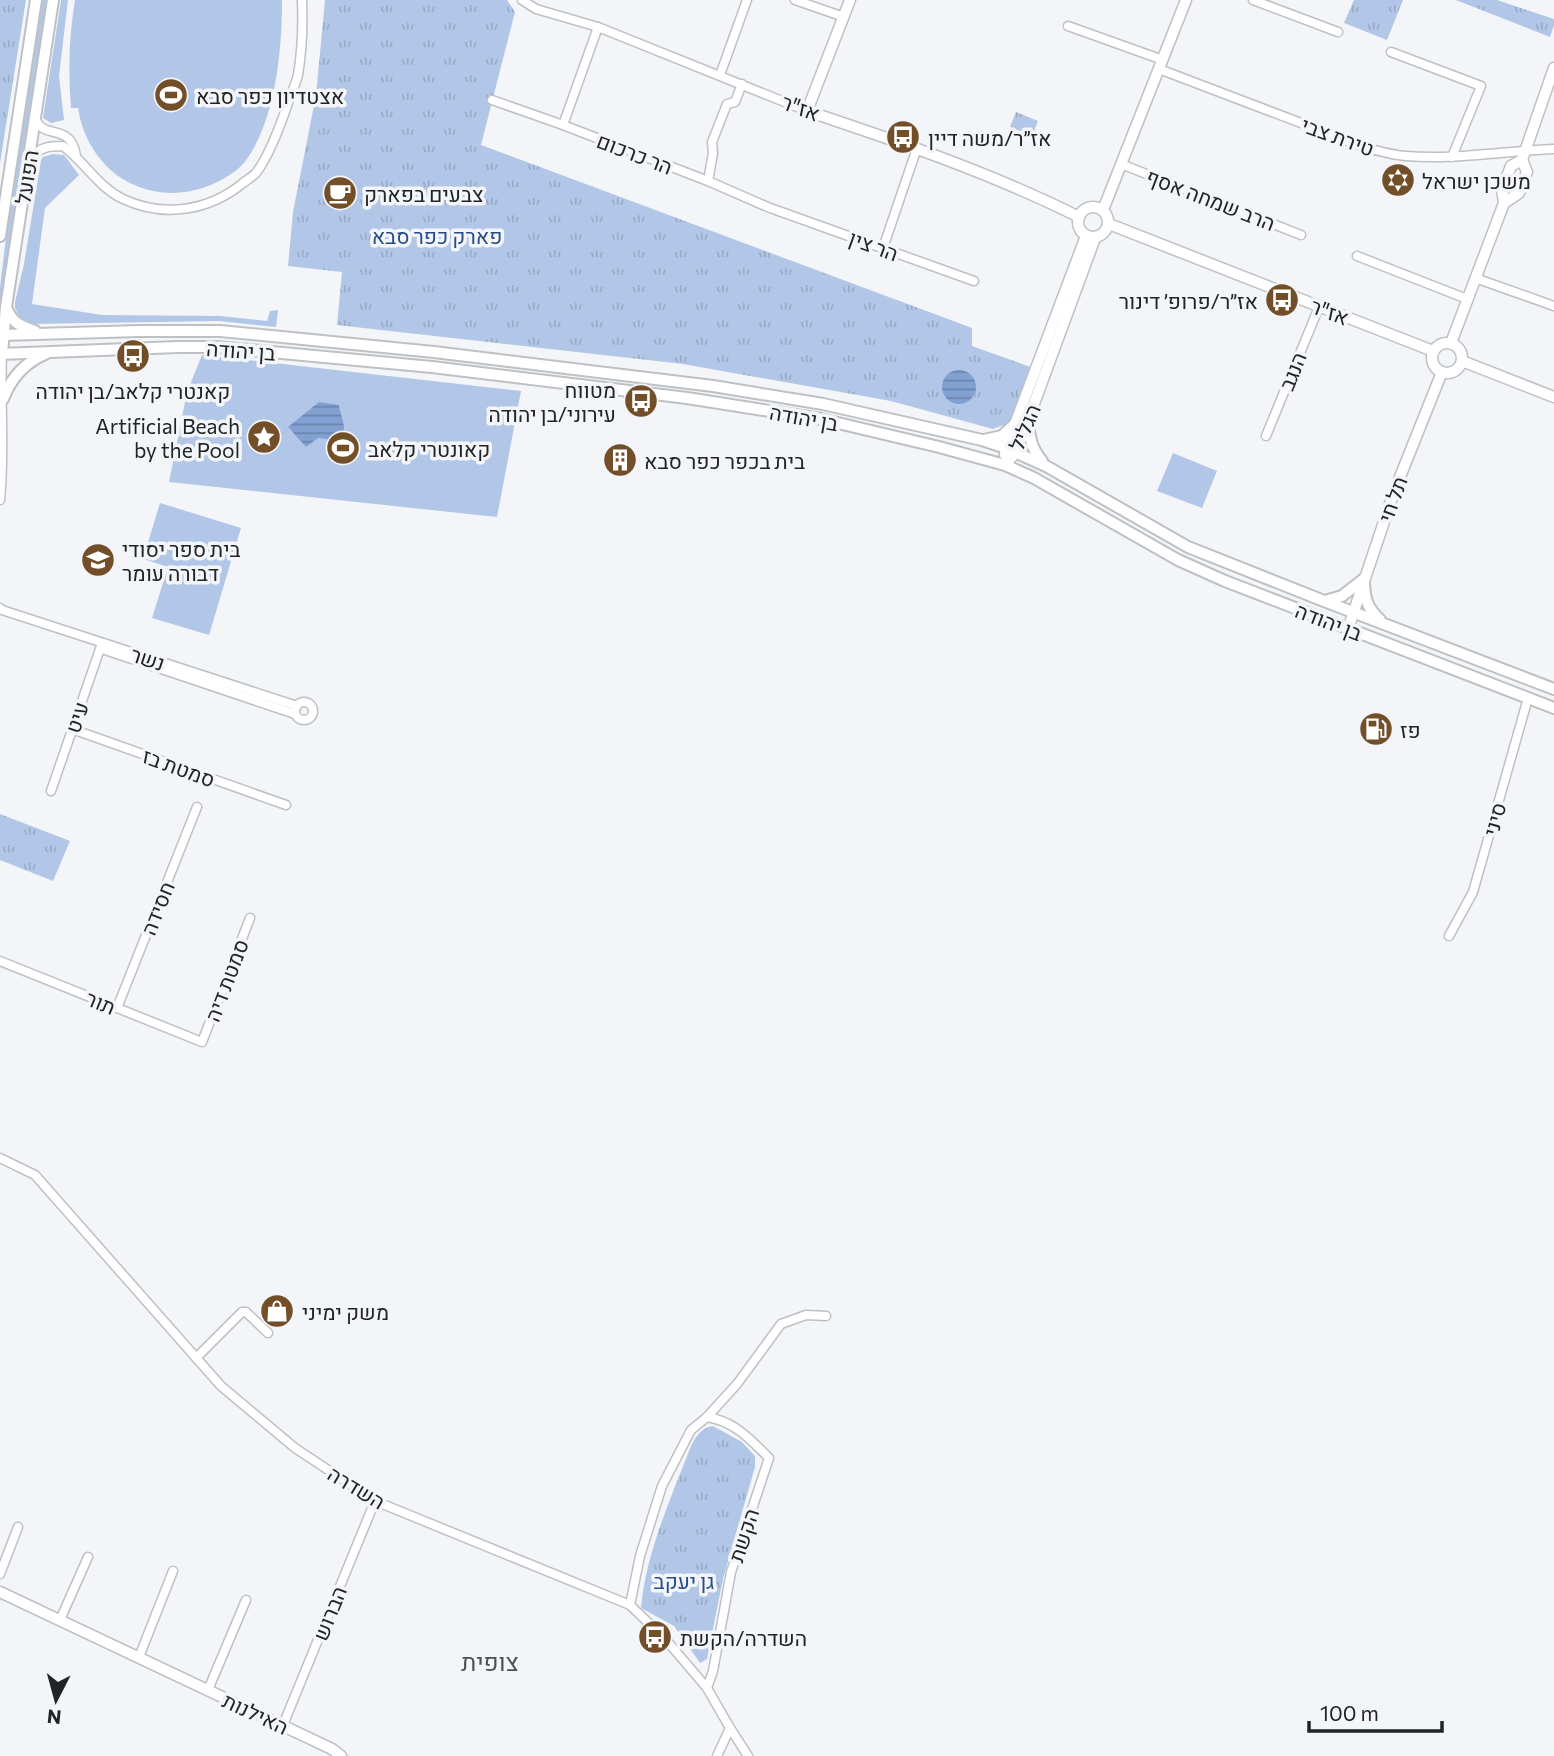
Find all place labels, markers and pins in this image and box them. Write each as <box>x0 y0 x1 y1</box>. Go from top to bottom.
sports icon: אצטדיון כפר סבא <box>152 76 190 114</box>
place label: אצטדיון כפר סבא <box>196 83 344 108</box>
bus stop icon: אז״ר/משה דיין <box>884 118 922 156</box>
place label: אז״ר/משה דיין <box>928 125 1051 150</box>
synagogue icon: משכן ישראל <box>1379 161 1417 199</box>
place label: משכן ישראל <box>1422 168 1531 193</box>
cafe icon: צבעים בפארק <box>321 174 359 212</box>
place label: צבעים בפארק <box>364 181 483 206</box>
bus stop icon: אז״ר/פרופ׳ דינור <box>1263 281 1301 319</box>
place label: אז״ר/פרופ׳ דינור <box>1119 288 1258 313</box>
bus stop icon: קאנטרי קלאב/בן יהודה <box>114 337 152 375</box>
place label: מטווח עירוני/בן יהודה <box>488 377 616 426</box>
place label: קאנטרי קלאב/בן יהודה <box>36 378 230 403</box>
bus stop icon: מטווח עירוני/בן יהודה <box>622 382 660 420</box>
place label: Artificial Beach by the Pool <box>95 413 240 462</box>
place icon: Artificial Beach by the Pool <box>245 418 283 456</box>
sports icon: קאונטרי קלאב <box>324 429 362 467</box>
place label: קאונטרי קלאב <box>368 436 490 461</box>
building icon: בית בכפר כפר סבא <box>601 441 639 479</box>
place label: בית בכפר כפר סבא <box>644 448 805 473</box>
place label: בית ספר יסודי דבורה עומר <box>122 536 241 585</box>
school or university icon: בית ספר יסודי דבורה עומר <box>79 541 117 579</box>
fuel station icon: פז <box>1357 710 1395 748</box>
place label: פז <box>1400 717 1421 742</box>
shop icon: משק ימיני <box>258 1292 296 1330</box>
place label: משק ימיני <box>302 1299 389 1324</box>
bus stop icon: השדרה/הקשת <box>636 1618 674 1656</box>
place label: השדרה/הקשת <box>680 1625 807 1650</box>

